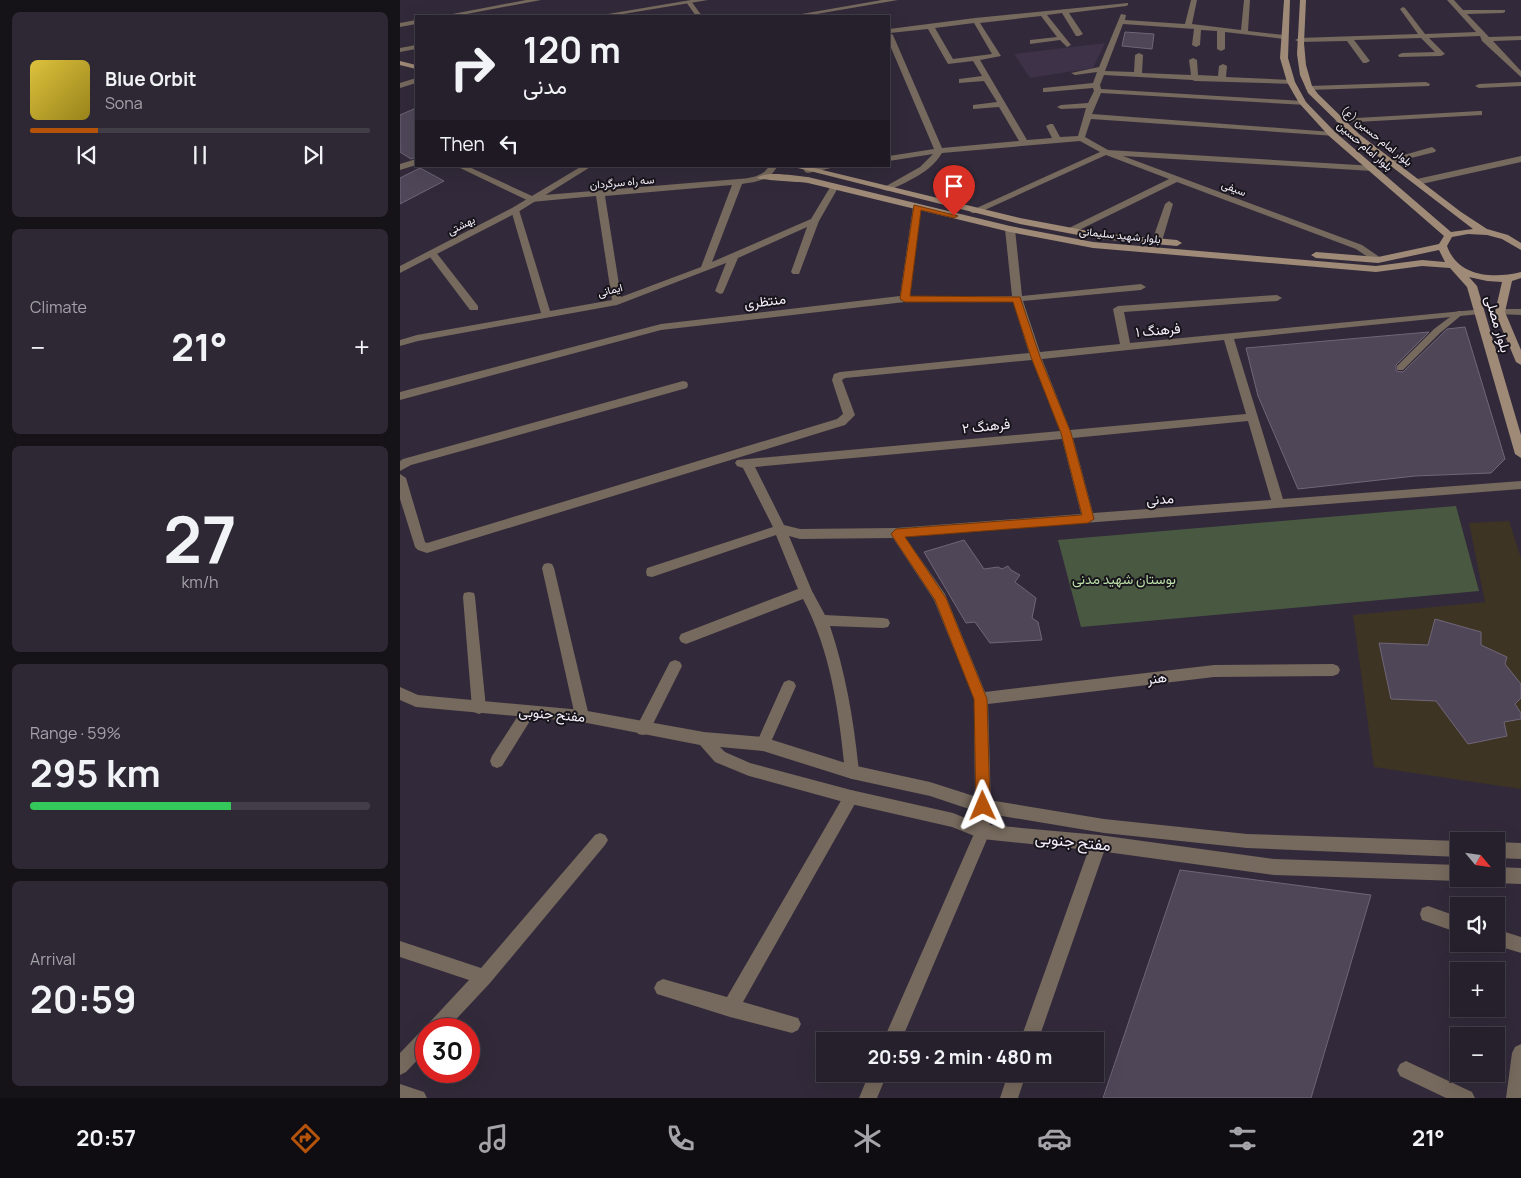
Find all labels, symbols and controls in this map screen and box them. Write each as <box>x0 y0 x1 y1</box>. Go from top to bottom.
text: 120 m <box>523 26 621 74</box>
icon: right <box>440 35 505 100</box>
text: Blue Orbit <box>105 66 197 92</box>
text: مدنی <box>523 71 567 101</box>
text: Sona <box>105 92 143 114</box>
street label: بلوار امام حسین (ع) <box>1339 103 1415 169</box>
street label: بلوار امام حسین <box>1335 118 1395 174</box>
icon: left <box>495 130 523 158</box>
text: Then <box>440 131 485 157</box>
icon: previous <box>73 141 101 169</box>
icon: pause <box>186 141 214 169</box>
icon: next <box>299 141 327 169</box>
pin <box>933 165 975 216</box>
street label: سه راه سرگردان <box>589 171 655 192</box>
icon: arrive <box>940 172 968 200</box>
street label: سیفی <box>1220 176 1249 199</box>
street label: بهشتی <box>444 211 477 238</box>
street label: بلوار شهید سلیمانی <box>1079 223 1162 246</box>
street label: ایمانی <box>596 279 624 300</box>
street label: منتظری <box>743 289 787 312</box>
street label: بلوار مصلی <box>1481 293 1516 355</box>
text: Climate <box>30 296 87 318</box>
street label: فرهنگ ۱ <box>1135 318 1181 341</box>
text: 21° <box>171 320 228 372</box>
text: − <box>30 328 45 366</box>
text: + <box>354 328 370 366</box>
street label: فرهنگ ۲ <box>961 414 1011 437</box>
street label: مدنی <box>1145 488 1175 509</box>
text: 27 <box>163 494 237 583</box>
park label: بوستان شهید مدنی <box>1072 569 1176 588</box>
text: km/h <box>181 571 219 593</box>
street label: هنر <box>1145 667 1168 688</box>
street label: مفتح جنوبی <box>518 701 586 728</box>
text: Range · 59% <box>30 722 121 744</box>
text: 295 km <box>30 746 161 798</box>
position arrow <box>956 779 1008 831</box>
street label: مفتح جنوبی <box>1034 826 1112 857</box>
north arrow <box>1450 832 1505 888</box>
map controls <box>1450 832 1505 1082</box>
button: sound <box>1450 897 1505 952</box>
text: Arrival <box>30 948 76 970</box>
button: + <box>1450 962 1505 1017</box>
text: 20:59 <box>30 972 137 1024</box>
speed limit sign: 30 <box>415 1018 480 1083</box>
button: − <box>1450 1027 1505 1082</box>
text: 20:59 · 2 min · 480 m <box>868 1044 1052 1070</box>
icon: directions <box>288 1121 323 1156</box>
icon: music <box>476 1121 511 1156</box>
icon: phone <box>663 1121 698 1156</box>
icon: climate <box>850 1121 885 1156</box>
icon: car <box>1037 1121 1072 1156</box>
icon: filters <box>1225 1121 1260 1156</box>
text: 20:57 <box>76 1123 136 1153</box>
text: 21° <box>1412 1123 1445 1153</box>

